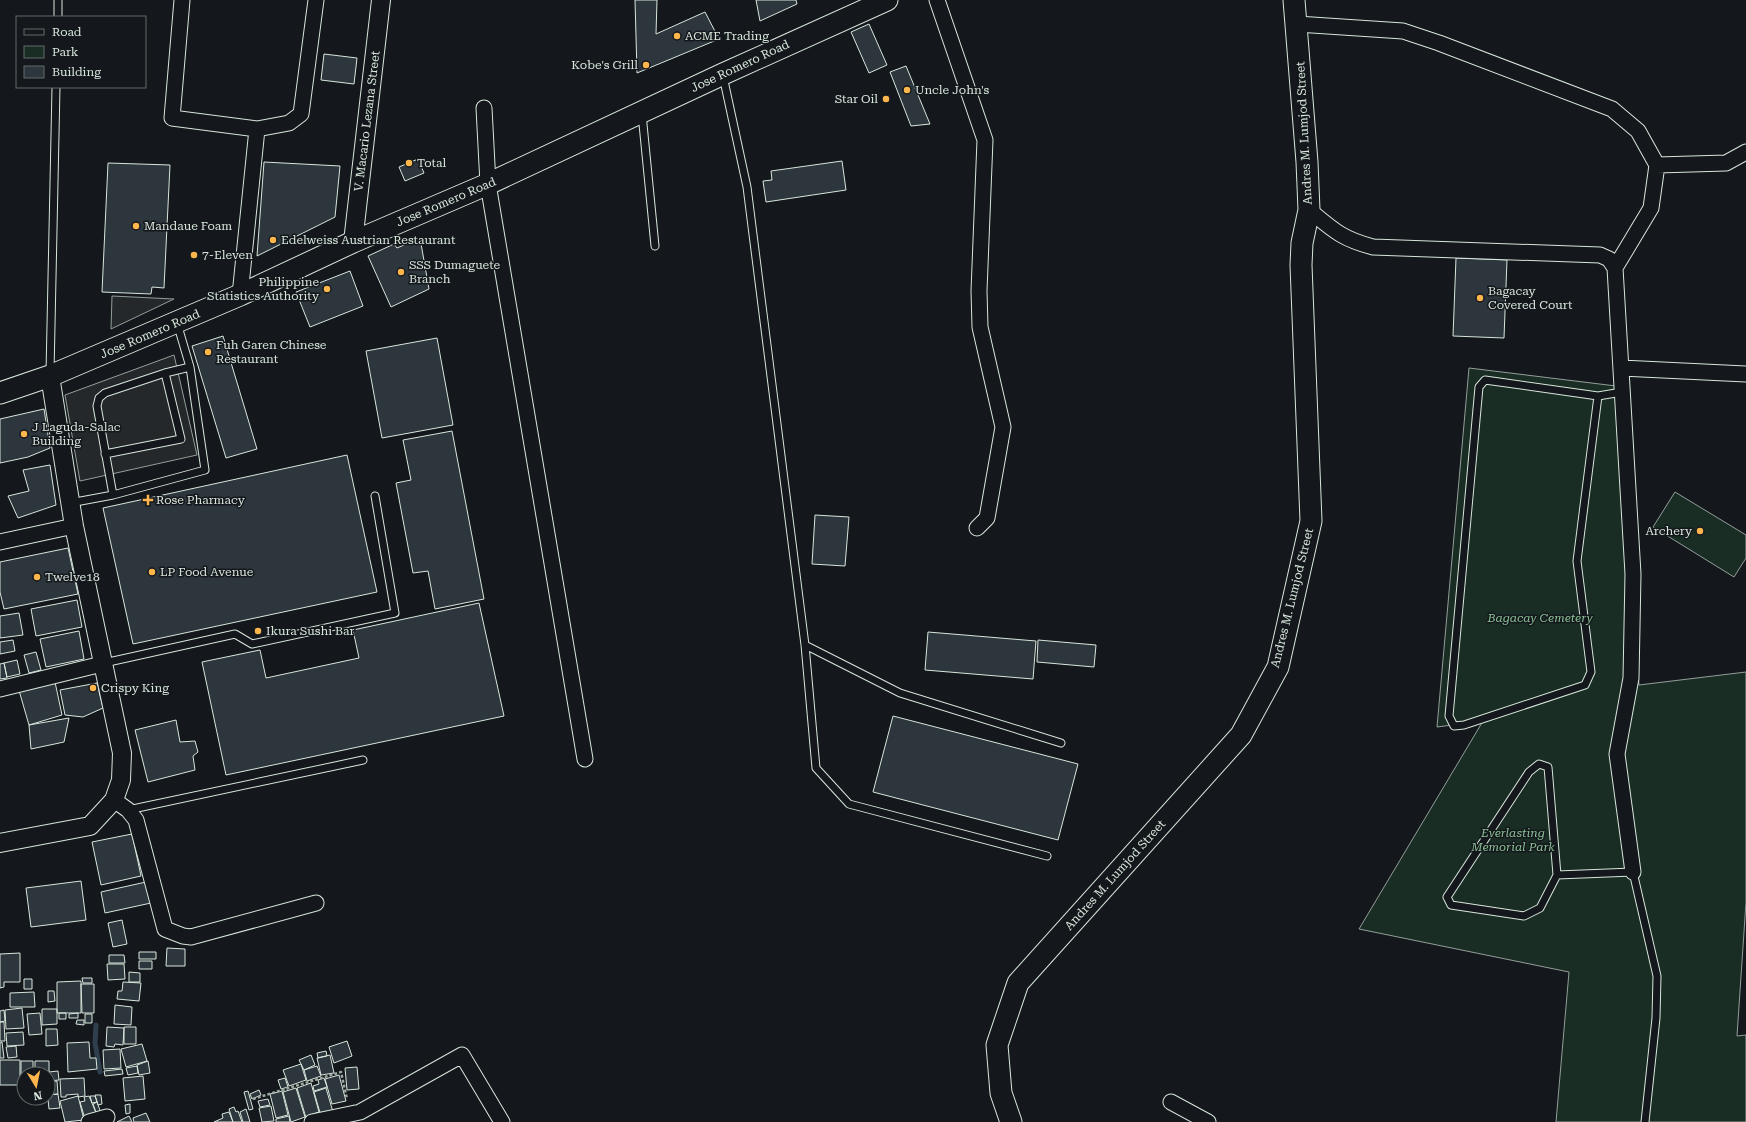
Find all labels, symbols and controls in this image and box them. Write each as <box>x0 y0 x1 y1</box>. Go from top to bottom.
legend <box>16 16 146 88</box>
text: Road <box>52 25 82 39</box>
place label: ACME Trading <box>685 29 769 43</box>
marker: ACME Trading <box>672 31 682 41</box>
street label: Jose Romero Road <box>689 37 792 95</box>
text: Park <box>52 45 79 59</box>
street label: V. Macario Lezana Street <box>351 49 383 192</box>
place label: Kobe's Grill <box>571 58 638 72</box>
marker: Kobe's Grill <box>641 60 651 70</box>
street label: Andres M. Lumjod Street <box>1293 60 1315 205</box>
text: Building <box>52 65 101 79</box>
place label: Uncle John's <box>915 83 989 97</box>
marker: Uncle John's <box>902 85 912 95</box>
place label: Star Oil <box>835 92 878 106</box>
marker: Star Oil <box>881 94 891 104</box>
place label: Total <box>417 156 447 170</box>
marker: Total <box>404 158 414 168</box>
street label: Jose Romero Road <box>394 175 498 229</box>
place label: Mandaue Foam <box>144 219 232 233</box>
marker: Mandaue Foam <box>131 221 141 231</box>
place label: Edelweiss Austrian Restaurant <box>281 233 456 247</box>
marker: Edelweiss Austrian Restaurant <box>268 235 278 245</box>
place label: 7-Eleven <box>202 248 253 262</box>
marker: 7-Eleven <box>189 250 199 260</box>
place label: SSS Dumaguete Branch <box>409 258 501 286</box>
marker: SSS Dumaguete Branch <box>396 267 406 277</box>
place label: Philippine Statistics Authority <box>207 275 320 303</box>
marker: Philippine Statistics Authority <box>322 284 332 294</box>
place label: Bagacay Covered Court <box>1488 284 1573 312</box>
marker: Bagacay Covered Court <box>1475 293 1485 303</box>
street label: Jose Romero Road <box>98 307 202 361</box>
place label: Fuh Garen Chinese Restaurant <box>216 338 327 366</box>
marker: Fuh Garen Chinese Restaurant <box>203 347 213 357</box>
place label: J Laguda-Salac Building <box>32 420 121 448</box>
marker: J Laguda-Salac Building <box>19 429 29 439</box>
place label: Rose Pharmacy <box>156 493 246 507</box>
marker: Rose Pharmacy <box>143 495 153 505</box>
place label: Archery <box>1645 524 1693 538</box>
street label: Andres M. Lumjod Street <box>1268 526 1316 669</box>
marker: Archery <box>1695 526 1705 536</box>
place label: LP Food Avenue <box>160 565 254 579</box>
marker: LP Food Avenue <box>147 567 157 577</box>
place label: Twelve18 <box>45 570 100 584</box>
marker: Twelve18 <box>32 572 42 582</box>
park label: Bagacay Cemetery <box>1486 611 1593 625</box>
place label: Ikura Sushi Bar <box>266 624 355 638</box>
marker: Ikura Sushi Bar <box>253 626 263 636</box>
place label: Crispy King <box>101 681 169 695</box>
marker: Crispy King <box>88 683 98 693</box>
street label: Andres M. Lumjod Street <box>1062 817 1169 933</box>
park label: Everlasting Memorial Park <box>1470 826 1555 854</box>
north arrow <box>16 1066 56 1106</box>
text: N <box>32 1088 43 1103</box>

